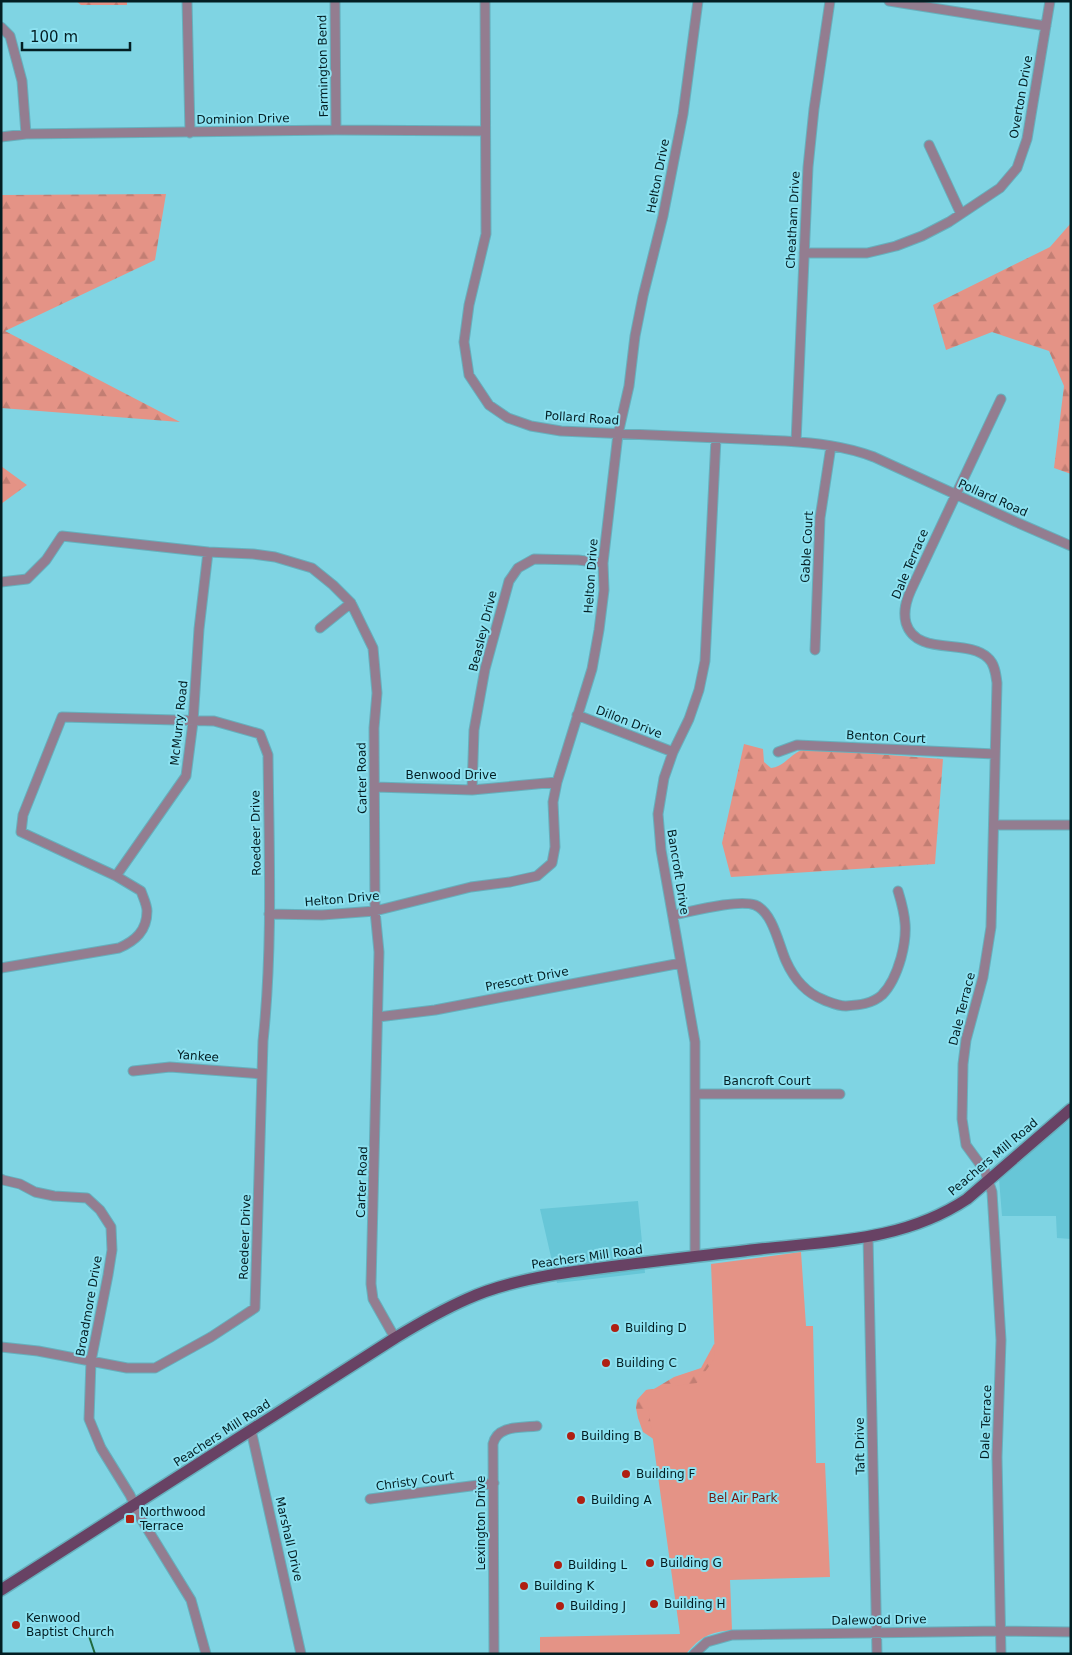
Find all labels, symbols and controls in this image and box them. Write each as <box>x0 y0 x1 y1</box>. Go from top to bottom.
street label: Farmington Bend <box>315 15 331 117</box>
scale bar <box>22 20 130 52</box>
text: 100 m <box>30 28 78 46</box>
street label: Overton Drive <box>1007 54 1035 140</box>
street label: Dominion Drive <box>196 111 290 127</box>
street label: Helton Drive <box>644 138 672 214</box>
street label: Cheatham Drive <box>783 171 803 269</box>
street label: Pollard Road <box>544 408 620 428</box>
street label: Pollard Road <box>956 476 1030 520</box>
street label: Gable Court <box>798 511 816 583</box>
street label: Dale Terrace <box>889 527 931 601</box>
street label: Helton Drive <box>581 538 601 614</box>
street label: Beasley Drive <box>466 589 500 673</box>
street label: McMurry Road <box>168 680 190 766</box>
street label: Dillon Drive <box>594 703 664 741</box>
street label: Benton Court <box>846 728 926 746</box>
street label: Carter Road <box>354 742 370 814</box>
street label: Benwood Drive <box>405 768 497 782</box>
street label: Roedeer Drive <box>248 790 264 876</box>
street label: Bancroft Drive <box>664 828 692 916</box>
street label: Helton Drive <box>304 889 380 909</box>
street label: Prescott Drive <box>484 964 570 994</box>
street label: Dale Terrace <box>946 971 978 1047</box>
street label: Yankee <box>176 1047 219 1064</box>
street label: Bancroft Court <box>723 1074 811 1088</box>
street label: Peachers Mill Road <box>945 1116 1041 1198</box>
street label: Carter Road <box>354 1146 370 1218</box>
street label: Roedeer Drive <box>237 1194 253 1280</box>
street label: Peachers Mill Road <box>530 1242 644 1272</box>
street label: Broadmore Drive <box>73 1255 105 1357</box>
place label: Building D <box>625 1321 687 1335</box>
marker: Building D <box>609 1322 621 1334</box>
place label: Building C <box>616 1356 677 1370</box>
marker: Building C <box>600 1357 612 1369</box>
street label: Dale Terrace <box>978 1384 994 1460</box>
street label: Peachers Mill Road <box>171 1397 273 1469</box>
street label: Taft Drive <box>853 1417 868 1476</box>
place label: Building B <box>581 1429 642 1443</box>
marker: Building B <box>565 1430 577 1442</box>
place label: Building F <box>636 1467 695 1481</box>
marker: Building F <box>620 1468 632 1480</box>
street label: Christy Court <box>375 1469 455 1493</box>
street label: Lexington Drive <box>474 1476 488 1570</box>
park label: Bel Air Park <box>709 1491 778 1505</box>
place label: Building A <box>591 1493 652 1507</box>
marker: Building A <box>575 1494 587 1506</box>
street label: Marshall Drive <box>272 1495 306 1583</box>
place label: Northwood Terrace <box>139 1505 206 1533</box>
marker: Northwood Terrace <box>124 1513 136 1525</box>
place label: Building G <box>660 1556 722 1570</box>
marker: Building G <box>644 1557 656 1569</box>
place label: Building L <box>568 1558 627 1572</box>
marker: Building L <box>552 1559 564 1571</box>
place label: Building K <box>534 1579 595 1593</box>
marker: Building K <box>518 1580 530 1592</box>
place label: Building H <box>664 1597 726 1611</box>
marker: Building H <box>648 1598 660 1610</box>
place label: Building J <box>570 1599 626 1613</box>
marker: Building J <box>554 1600 566 1612</box>
place label: Kenwood Baptist Church <box>26 1611 114 1639</box>
street label: Dalewood Drive <box>831 1612 927 1628</box>
marker: Kenwood Baptist Church <box>10 1619 22 1631</box>

